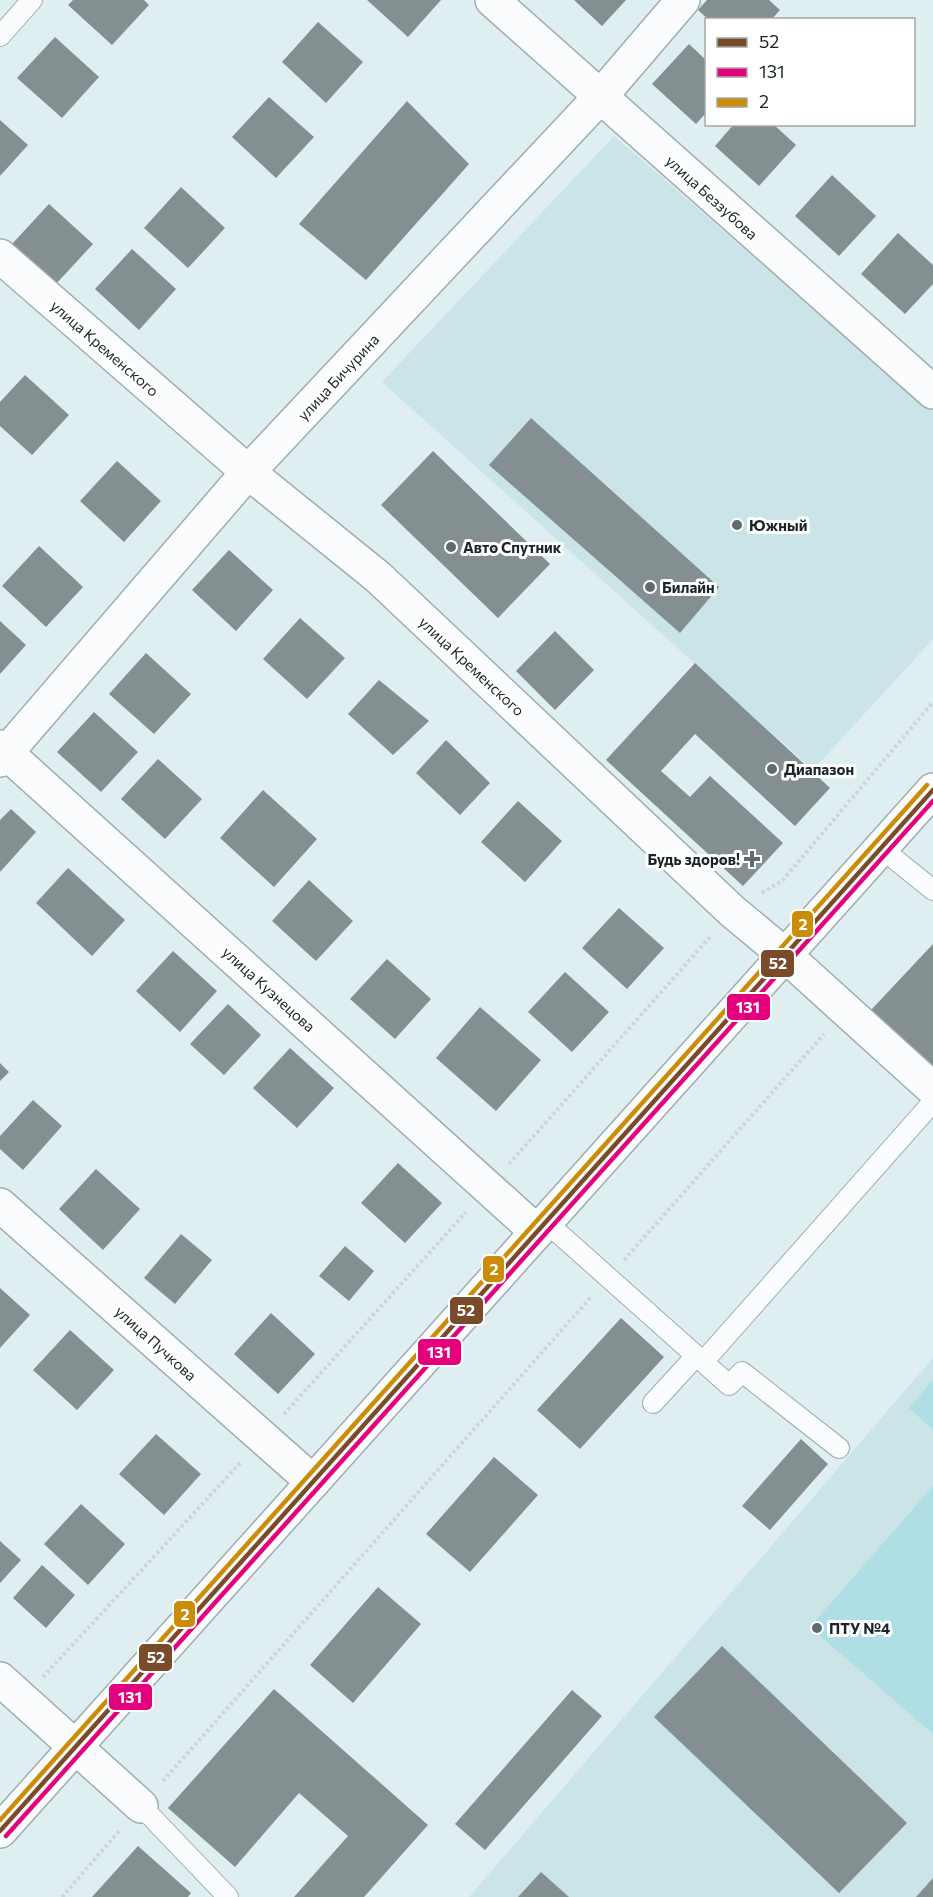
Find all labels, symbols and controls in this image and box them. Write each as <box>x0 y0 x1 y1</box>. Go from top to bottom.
legend <box>705 18 915 126</box>
text: 52 <box>759 30 779 52</box>
text: 131 <box>759 60 785 82</box>
text: 2 <box>759 90 769 112</box>
street label: улица Беззубова <box>662 151 762 243</box>
street label: улица Кременского <box>47 296 163 400</box>
street label: улица Бичурина <box>293 330 383 424</box>
place label: Южный <box>749 516 807 534</box>
marker: Южный <box>730 518 744 532</box>
place label: Авто Спутник <box>463 538 562 556</box>
marker: Авто Спутник <box>444 540 458 554</box>
place label: Билайн <box>662 578 715 596</box>
marker: Билайн <box>643 580 657 594</box>
street label: улица Кременского <box>416 613 528 719</box>
place label: Диапазон <box>784 760 854 778</box>
marker: Диапазон <box>765 762 779 776</box>
place label: Будь здоров! <box>647 850 740 868</box>
marker: Будь здоров! <box>745 852 759 866</box>
line badge: 2 <box>791 910 814 938</box>
text: 2 <box>798 914 808 933</box>
street label: улица Кузнецова <box>219 943 319 1035</box>
line badge: 52 <box>760 949 795 978</box>
text: 52 <box>769 953 787 972</box>
line badge: 131 <box>726 993 771 1021</box>
text: 131 <box>736 997 760 1016</box>
line badge: 2 <box>482 1255 505 1283</box>
text: 2 <box>489 1259 499 1278</box>
line badge: 52 <box>449 1296 484 1325</box>
text: 52 <box>457 1300 475 1319</box>
street label: улица Пучкова <box>112 1302 200 1384</box>
line badge: 131 <box>417 1338 462 1366</box>
text: 131 <box>427 1342 451 1361</box>
line badge: 2 <box>173 1600 196 1628</box>
text: 2 <box>180 1604 190 1623</box>
place label: ПТУ №4 <box>829 1619 890 1637</box>
marker: ПТУ №4 <box>810 1621 824 1635</box>
line badge: 52 <box>138 1643 173 1672</box>
text: 52 <box>147 1647 165 1666</box>
line badge: 131 <box>108 1683 153 1711</box>
text: 131 <box>118 1687 142 1706</box>

